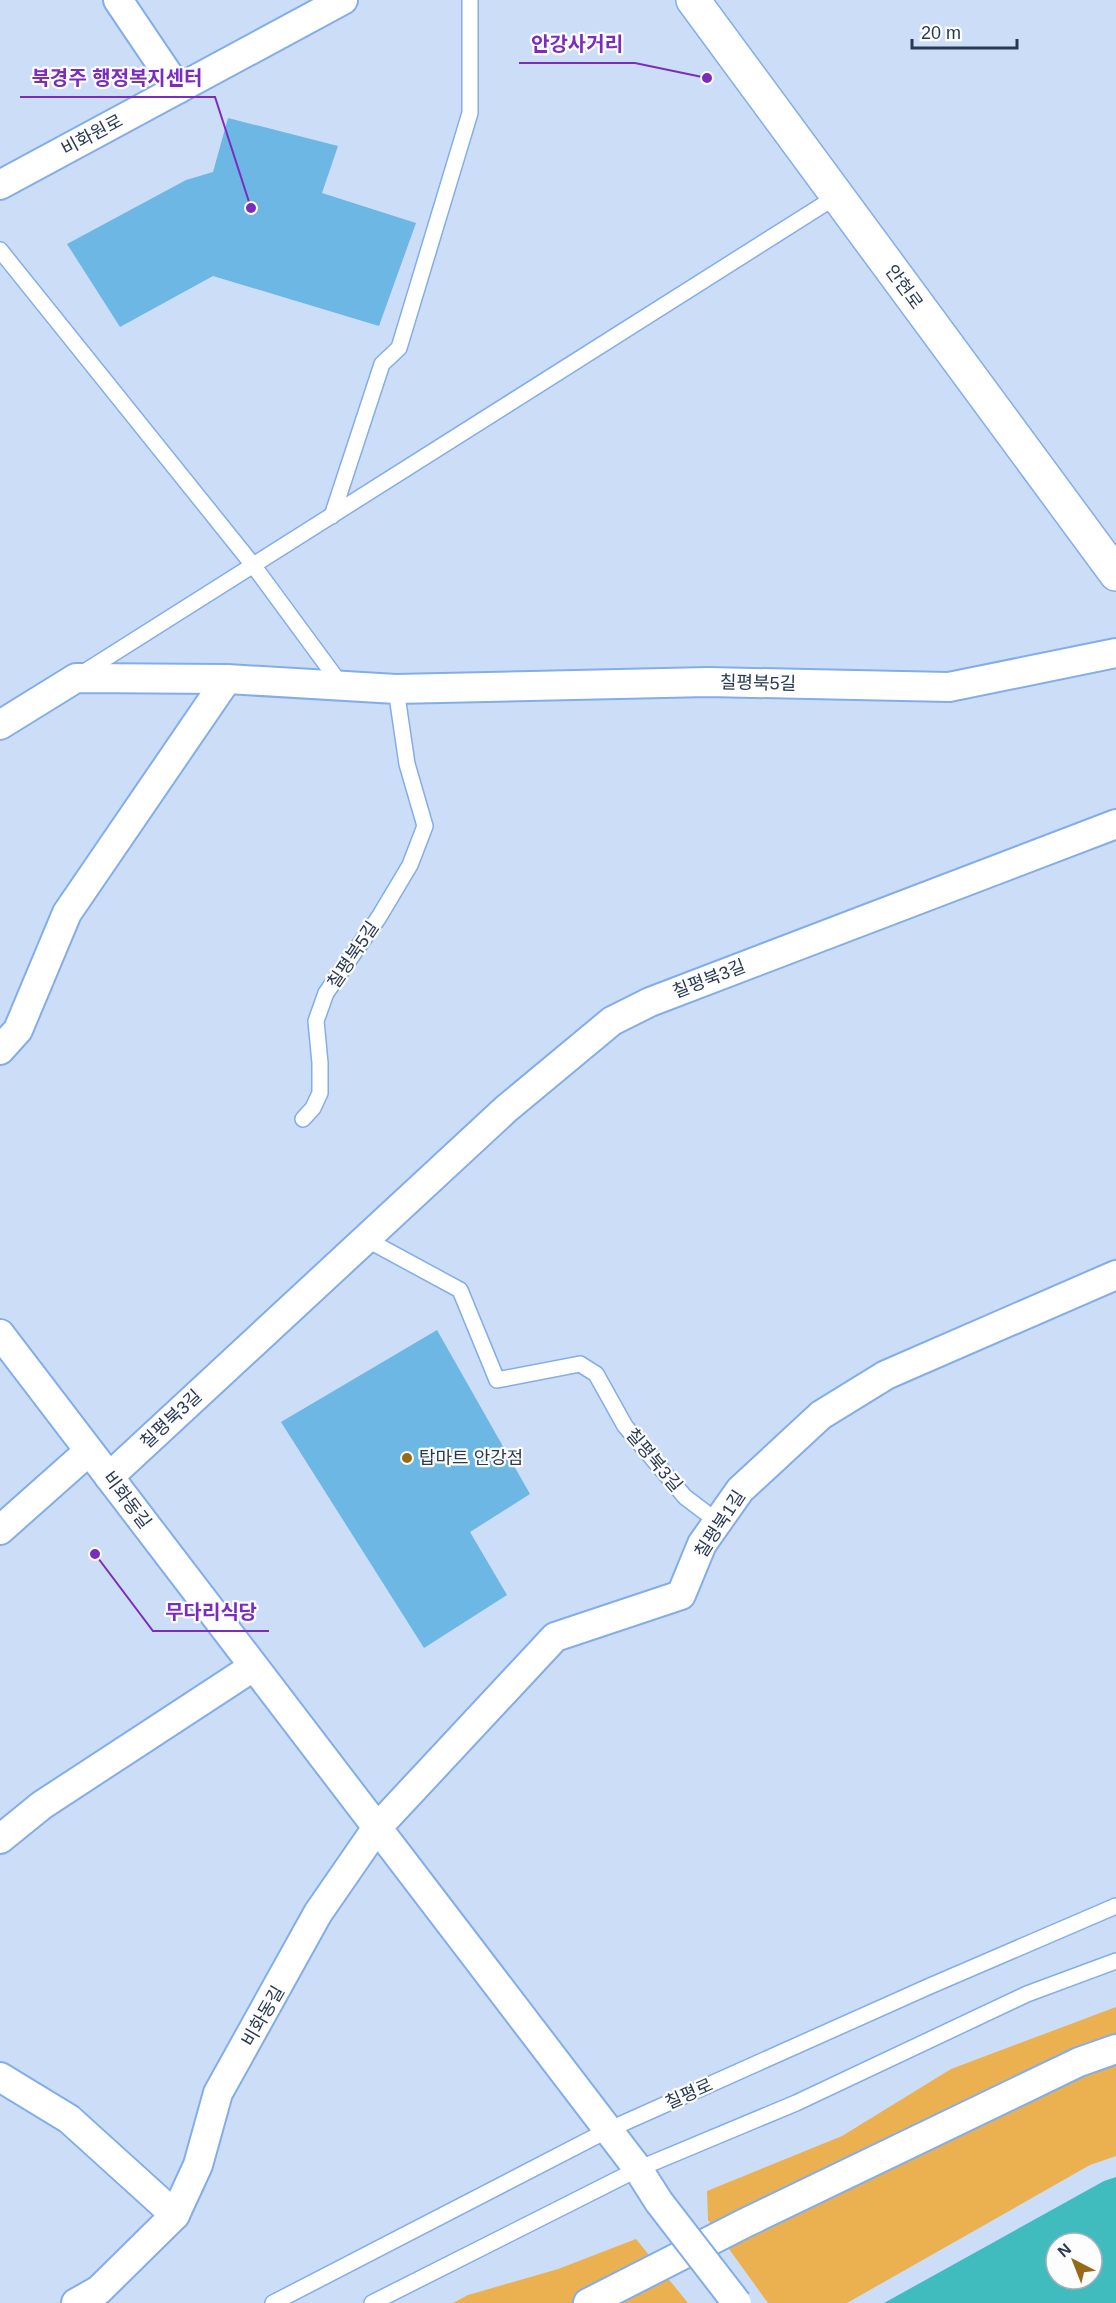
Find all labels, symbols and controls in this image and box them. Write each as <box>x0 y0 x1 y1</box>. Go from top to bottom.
scale bar <box>912 12 1017 50</box>
text: 20 m <box>921 23 961 43</box>
callout: 안강사거리 <box>519 25 635 63</box>
text: 안강사거리 <box>531 33 623 55</box>
callout: 북경주 행정복지센터 <box>20 59 215 97</box>
text: 북경주 행정복지센터 <box>31 67 203 89</box>
street label: 비화원로 <box>58 111 126 159</box>
street label: 안현로 <box>881 261 927 313</box>
street label: 칠평북5길 <box>720 672 796 694</box>
street label: 칠평북5길 <box>323 918 383 992</box>
street label: 칠평북3길 <box>670 956 748 1002</box>
street label: 칠평북3길 <box>136 1386 206 1452</box>
street label: 칠평북3길 <box>622 1424 686 1496</box>
place label: 탑마트 안강점 <box>419 1448 523 1468</box>
marker: 탑마트 안강점 <box>400 1451 414 1465</box>
street label: 비화동길 <box>99 1468 155 1532</box>
street label: 칠평북1길 <box>691 1487 749 1561</box>
callout: 무다리식당 <box>153 1593 269 1631</box>
text: 무다리식당 <box>165 1601 257 1623</box>
street label: 비화동길 <box>238 1982 288 2050</box>
street label: 칠평로 <box>662 2075 716 2113</box>
north arrow <box>1044 2231 1104 2291</box>
text: N <box>1054 2240 1074 2260</box>

